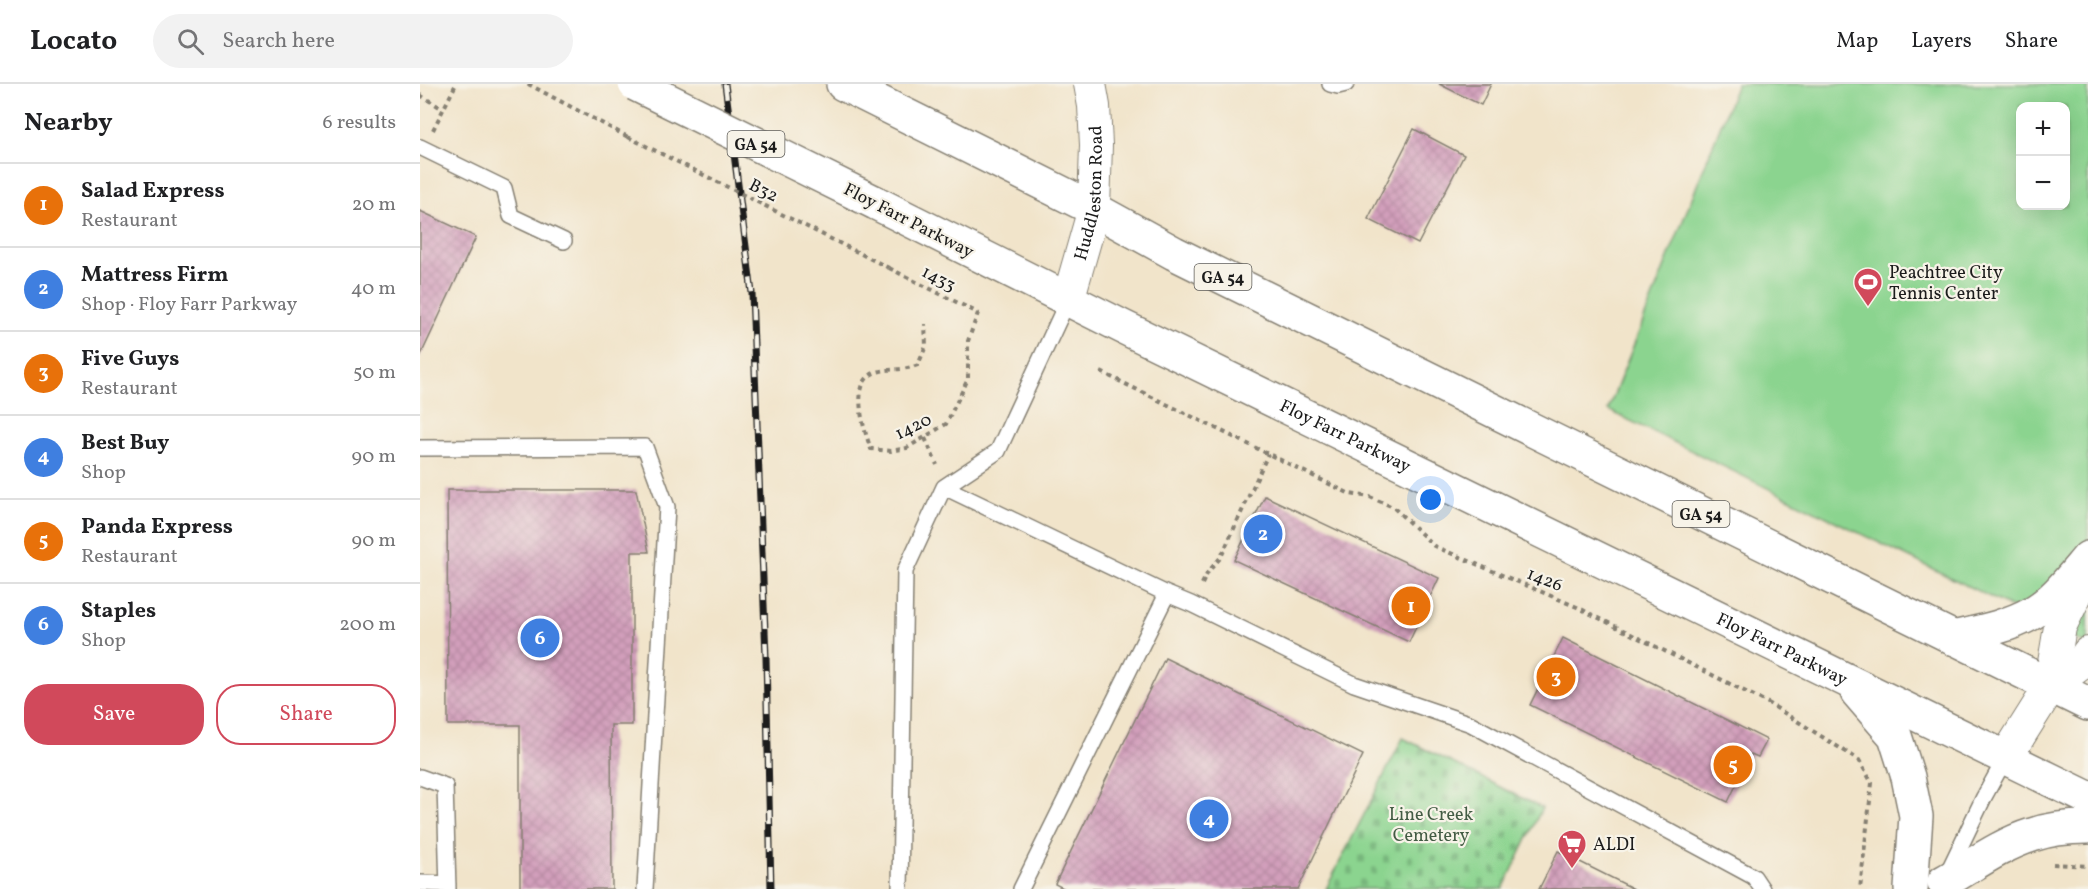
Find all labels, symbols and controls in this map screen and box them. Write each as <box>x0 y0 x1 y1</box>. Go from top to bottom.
search box <box>153 14 573 68</box>
text: Locato <box>30 22 117 61</box>
icon: search <box>174 25 207 58</box>
text: Search here <box>222 26 335 57</box>
text: Map <box>1836 27 1878 56</box>
text: Layers <box>1911 27 1972 56</box>
text: Share <box>2005 27 2058 56</box>
map controls <box>2016 102 2070 210</box>
button: + <box>2016 102 2070 156</box>
text: Nearby <box>24 105 113 141</box>
text: 6 results <box>323 109 396 137</box>
street label: Huddleston Road <box>1069 125 1110 264</box>
road number: GA 54 <box>728 131 784 157</box>
button: − <box>2016 156 2070 210</box>
street label: B32 <box>744 173 782 209</box>
text: Salad Express <box>81 176 225 207</box>
street label: Floy Farr Parkway <box>839 178 978 265</box>
text: 1 <box>39 191 48 219</box>
text: 20 m <box>352 191 396 219</box>
text: Restaurant <box>81 207 178 235</box>
text: Mattress Firm <box>81 260 229 291</box>
street label: 1433 <box>917 260 960 299</box>
place label: Peachtree City Tennis Center <box>1889 261 2003 307</box>
road number: GA 54 <box>1194 264 1252 290</box>
sports icon: Peachtree City Tennis Center <box>1852 266 1884 308</box>
text: 2 <box>38 275 49 303</box>
text: 40 m <box>351 275 396 303</box>
text: Shop · Floy Farr Parkway <box>81 291 297 319</box>
text: Five Guys <box>81 344 180 375</box>
text: 3 <box>38 359 49 387</box>
text: 50 m <box>353 359 396 387</box>
text: Restaurant <box>81 375 178 403</box>
street label: Floy Farr Parkway <box>1275 394 1415 480</box>
street label: 1420 <box>891 408 936 447</box>
text: Best Buy <box>81 428 169 459</box>
text: 4 <box>37 443 50 471</box>
text: 90 m <box>352 443 396 471</box>
text: Shop <box>81 459 126 487</box>
your location <box>1416 485 1445 514</box>
road number: GA 54 <box>1672 501 1730 527</box>
text: Panda Express <box>81 512 233 543</box>
pin: 2 <box>1244 512 1282 556</box>
text: 5 <box>39 527 48 555</box>
text: 90 m <box>352 527 396 555</box>
text: Restaurant <box>81 543 178 571</box>
street label: 1426 <box>1523 562 1566 599</box>
pin: 1 <box>1392 584 1430 628</box>
text: Staples <box>81 596 156 627</box>
street label: Floy Farr Parkway <box>1712 607 1852 693</box>
text: 6 <box>38 611 49 639</box>
text: 200 m <box>339 611 396 639</box>
pin: 6 <box>520 616 560 660</box>
text: Shop <box>81 627 126 655</box>
pin: 3 <box>1536 654 1576 700</box>
button: Save <box>24 684 204 745</box>
button: Share <box>216 684 396 745</box>
pin: 5 <box>1714 742 1752 788</box>
pin: 4 <box>1190 796 1228 842</box>
park label: Line Creek Cemetery <box>1389 803 1473 849</box>
supermarket icon: ALDI <box>1556 828 1588 870</box>
place label: ALDI <box>1593 833 1635 858</box>

